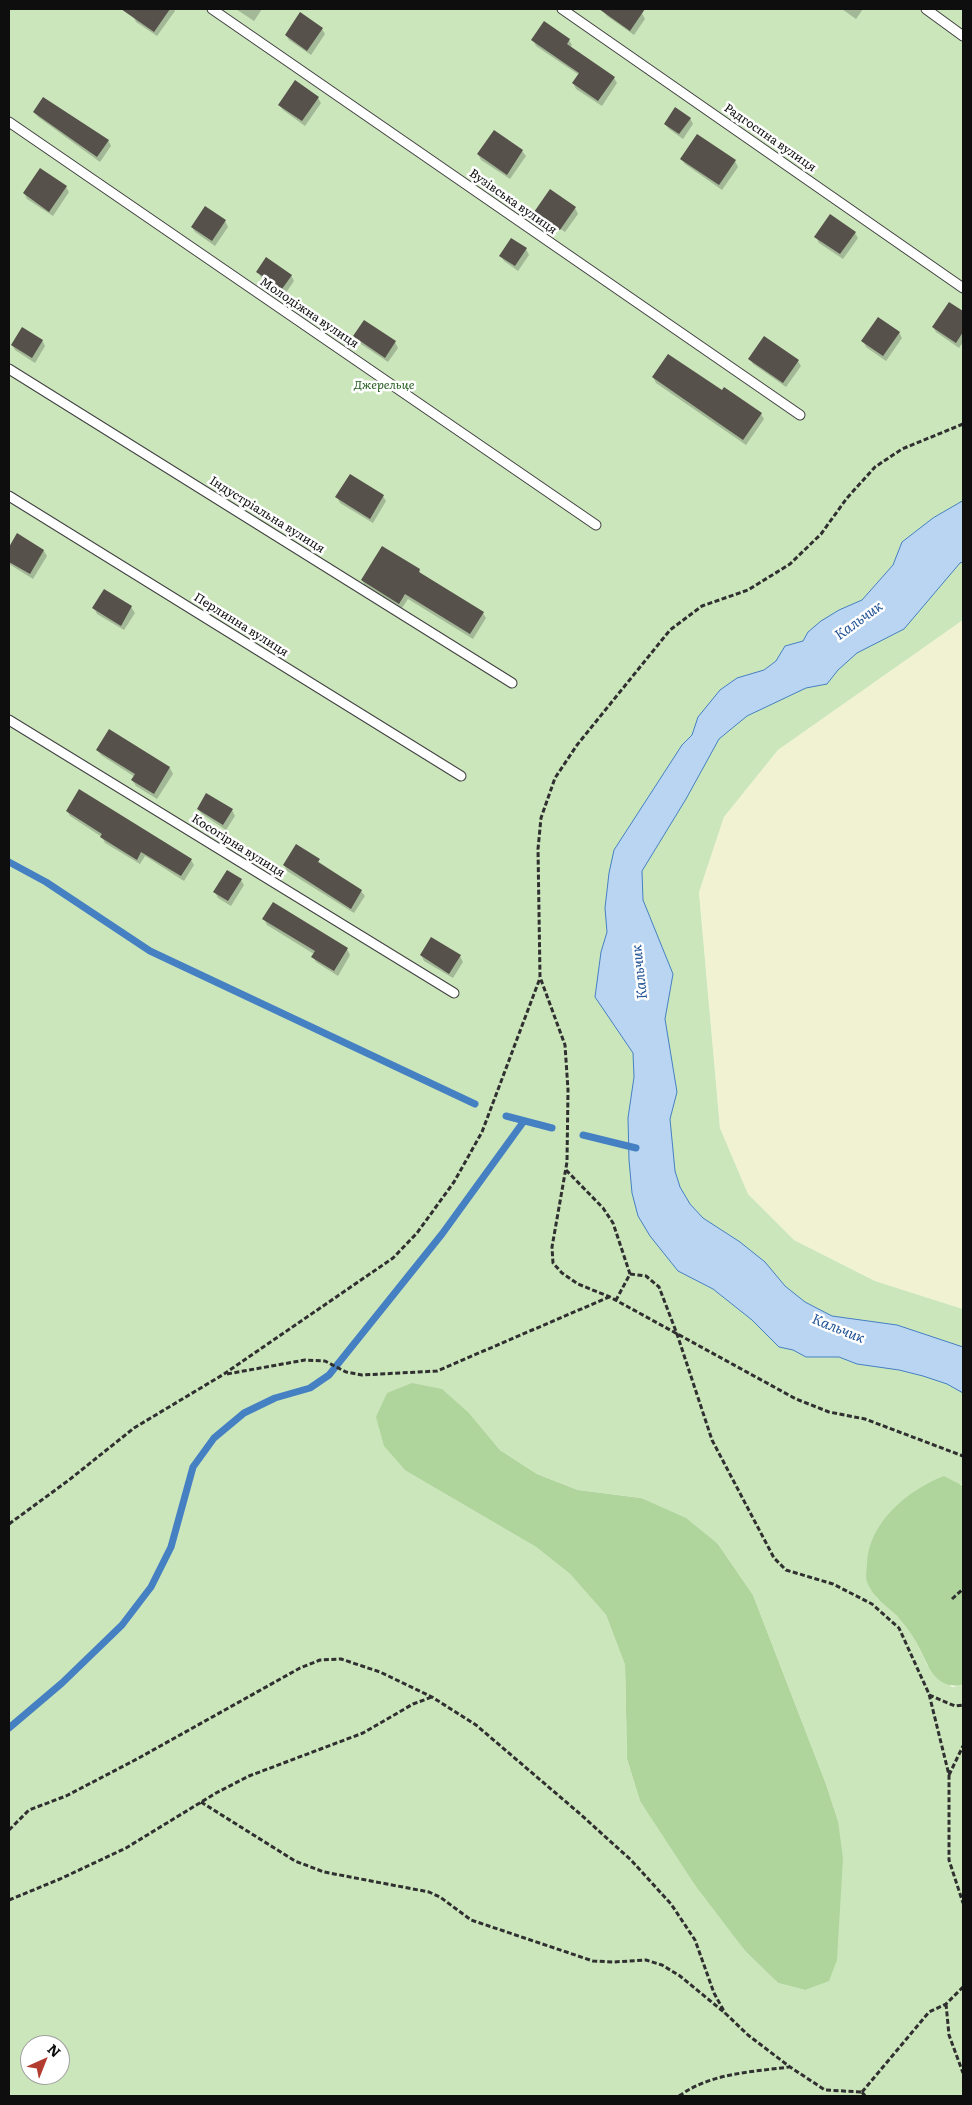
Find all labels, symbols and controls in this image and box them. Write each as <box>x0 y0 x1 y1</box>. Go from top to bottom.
street label: Радгоспна вулиця <box>721 101 819 175</box>
street label: Вузівська вулиця <box>466 166 560 238</box>
street label: Молодіжна вулиця <box>257 275 361 351</box>
park label: Джерельце <box>354 378 414 392</box>
street label: Індустріальна вулиця <box>207 474 327 556</box>
street label: Перлинна вулиця <box>191 590 291 660</box>
water label: Кальчик <box>832 598 886 644</box>
street label: Косогірна вулиця <box>189 812 287 880</box>
water label: Кальчик <box>629 944 651 1000</box>
water label: Кальчик <box>809 1311 867 1347</box>
north arrow <box>20 2035 70 2085</box>
text: N <box>44 2039 66 2061</box>

